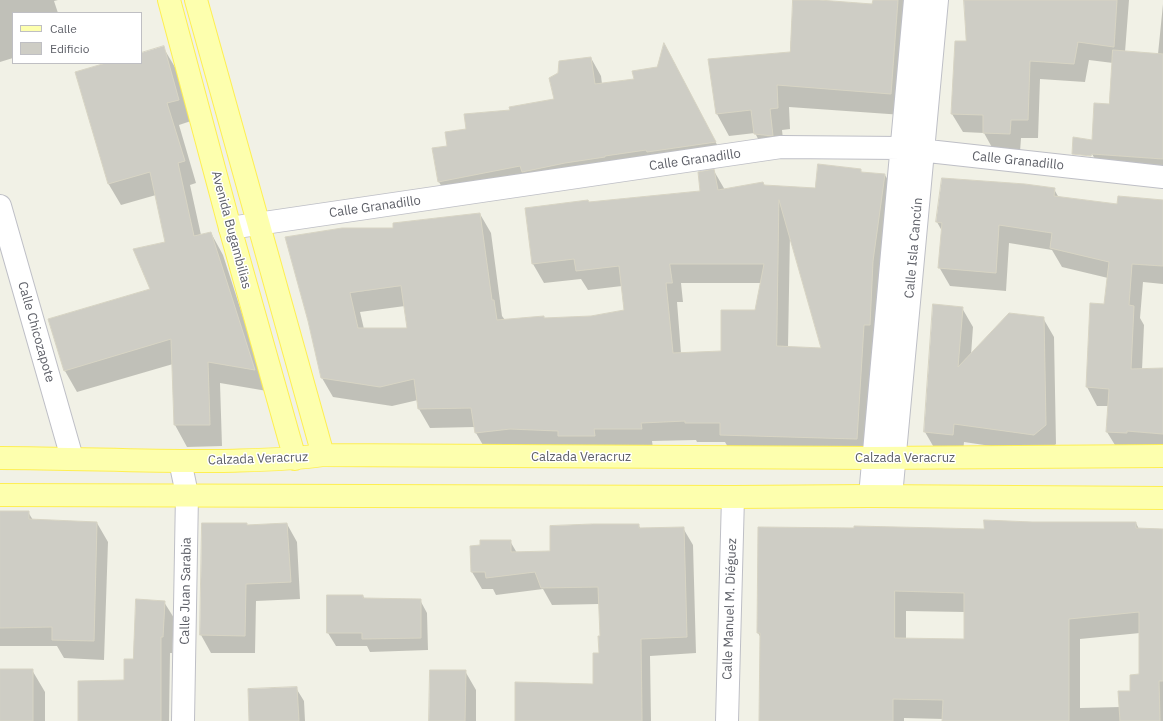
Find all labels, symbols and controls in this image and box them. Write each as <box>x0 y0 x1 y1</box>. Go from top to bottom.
legend <box>12 12 142 64</box>
text: Calle <box>50 21 77 36</box>
text: Edificio <box>50 41 89 56</box>
street label: Calle Granadillo <box>648 146 742 174</box>
street label: Calle Granadillo <box>971 148 1065 174</box>
street label: Avenida Bugambilias <box>208 169 254 291</box>
street label: Calle Granadillo <box>328 193 422 221</box>
street label: Calle Isla Cancún <box>902 197 926 299</box>
street label: Calle Chicozapote <box>14 280 58 384</box>
street label: Calzada Veracruz <box>208 449 308 469</box>
street label: Calzada Veracruz <box>531 449 631 465</box>
street label: Calzada Veracruz <box>855 450 955 466</box>
street label: Calle Juan Sarabia <box>177 537 195 645</box>
street label: Calle Manuel M. Diéguez <box>720 538 740 680</box>

